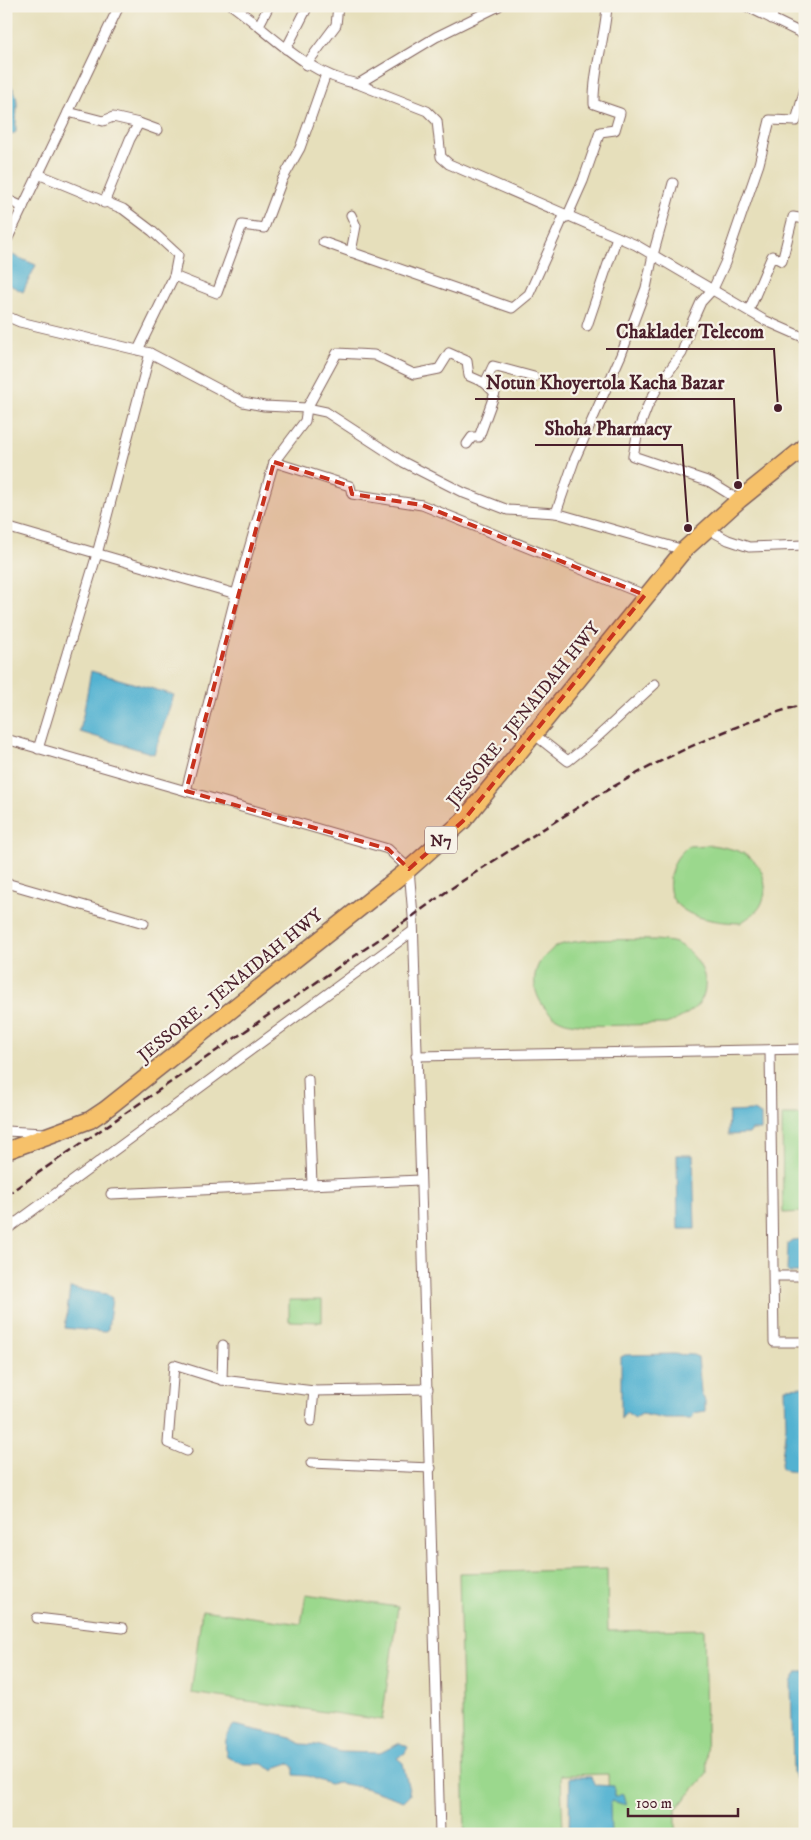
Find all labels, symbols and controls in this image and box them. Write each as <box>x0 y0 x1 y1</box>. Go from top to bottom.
callout: Chaklader Telecom <box>606 315 774 349</box>
text: Chaklader Telecom <box>616 321 765 344</box>
callout: Notun Khoyertola Kacha Bazar <box>475 365 734 399</box>
text: Notun Khoyertola Kacha Bazar <box>486 372 725 395</box>
callout: Shoha Pharmacy <box>535 411 682 445</box>
text: Shoha Pharmacy <box>545 418 672 441</box>
street label: JESSORE - JENAIDAH HWY <box>441 617 606 813</box>
road number: N7 <box>425 826 457 854</box>
street label: JESSORE - JENAIDAH HWY <box>132 904 328 1068</box>
scale bar <box>628 1785 738 1817</box>
text: 100 m <box>636 1794 672 1813</box>

